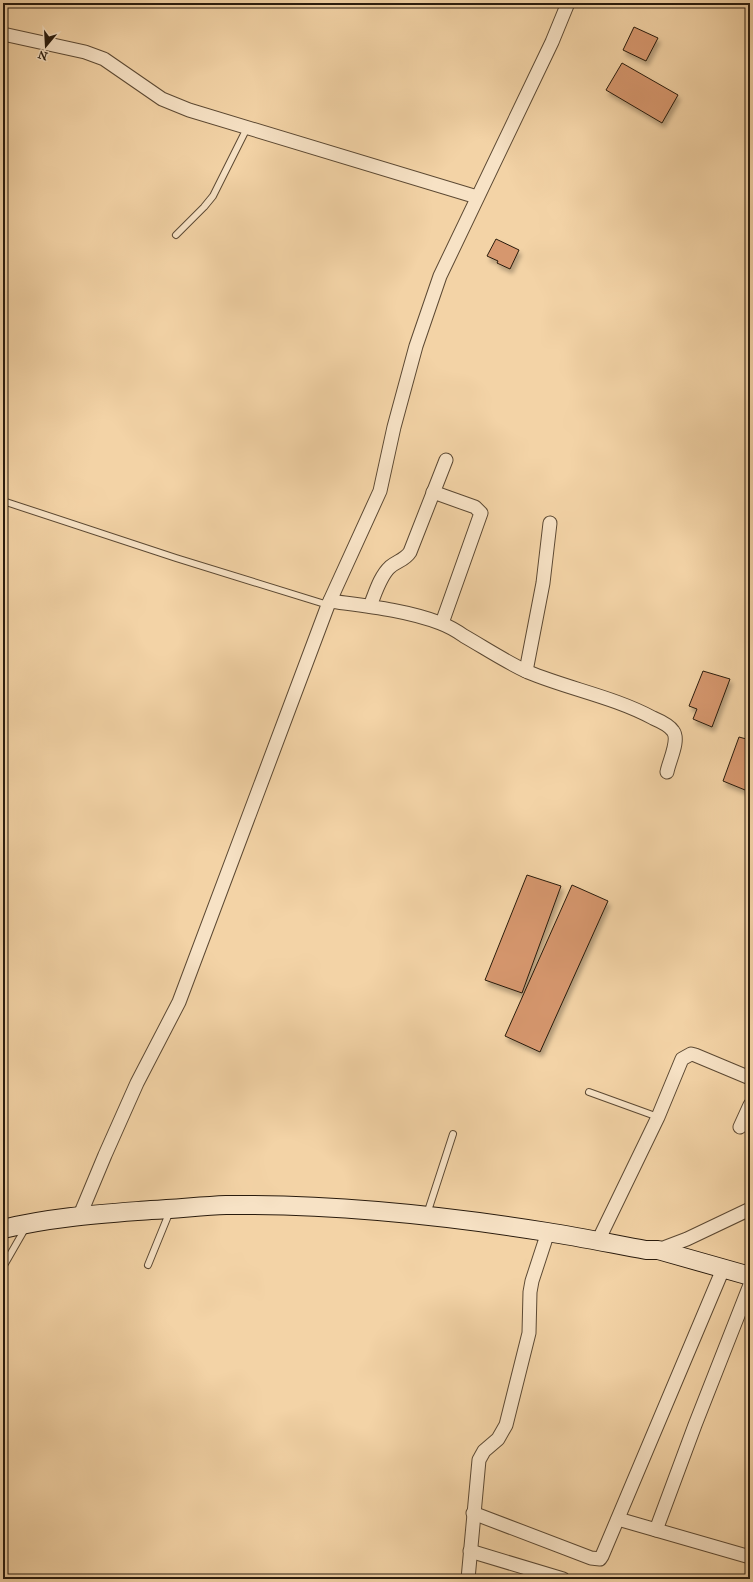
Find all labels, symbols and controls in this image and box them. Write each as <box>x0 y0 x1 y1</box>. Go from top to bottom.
north arrow <box>26 26 66 66</box>
text: N <box>36 47 50 63</box>

